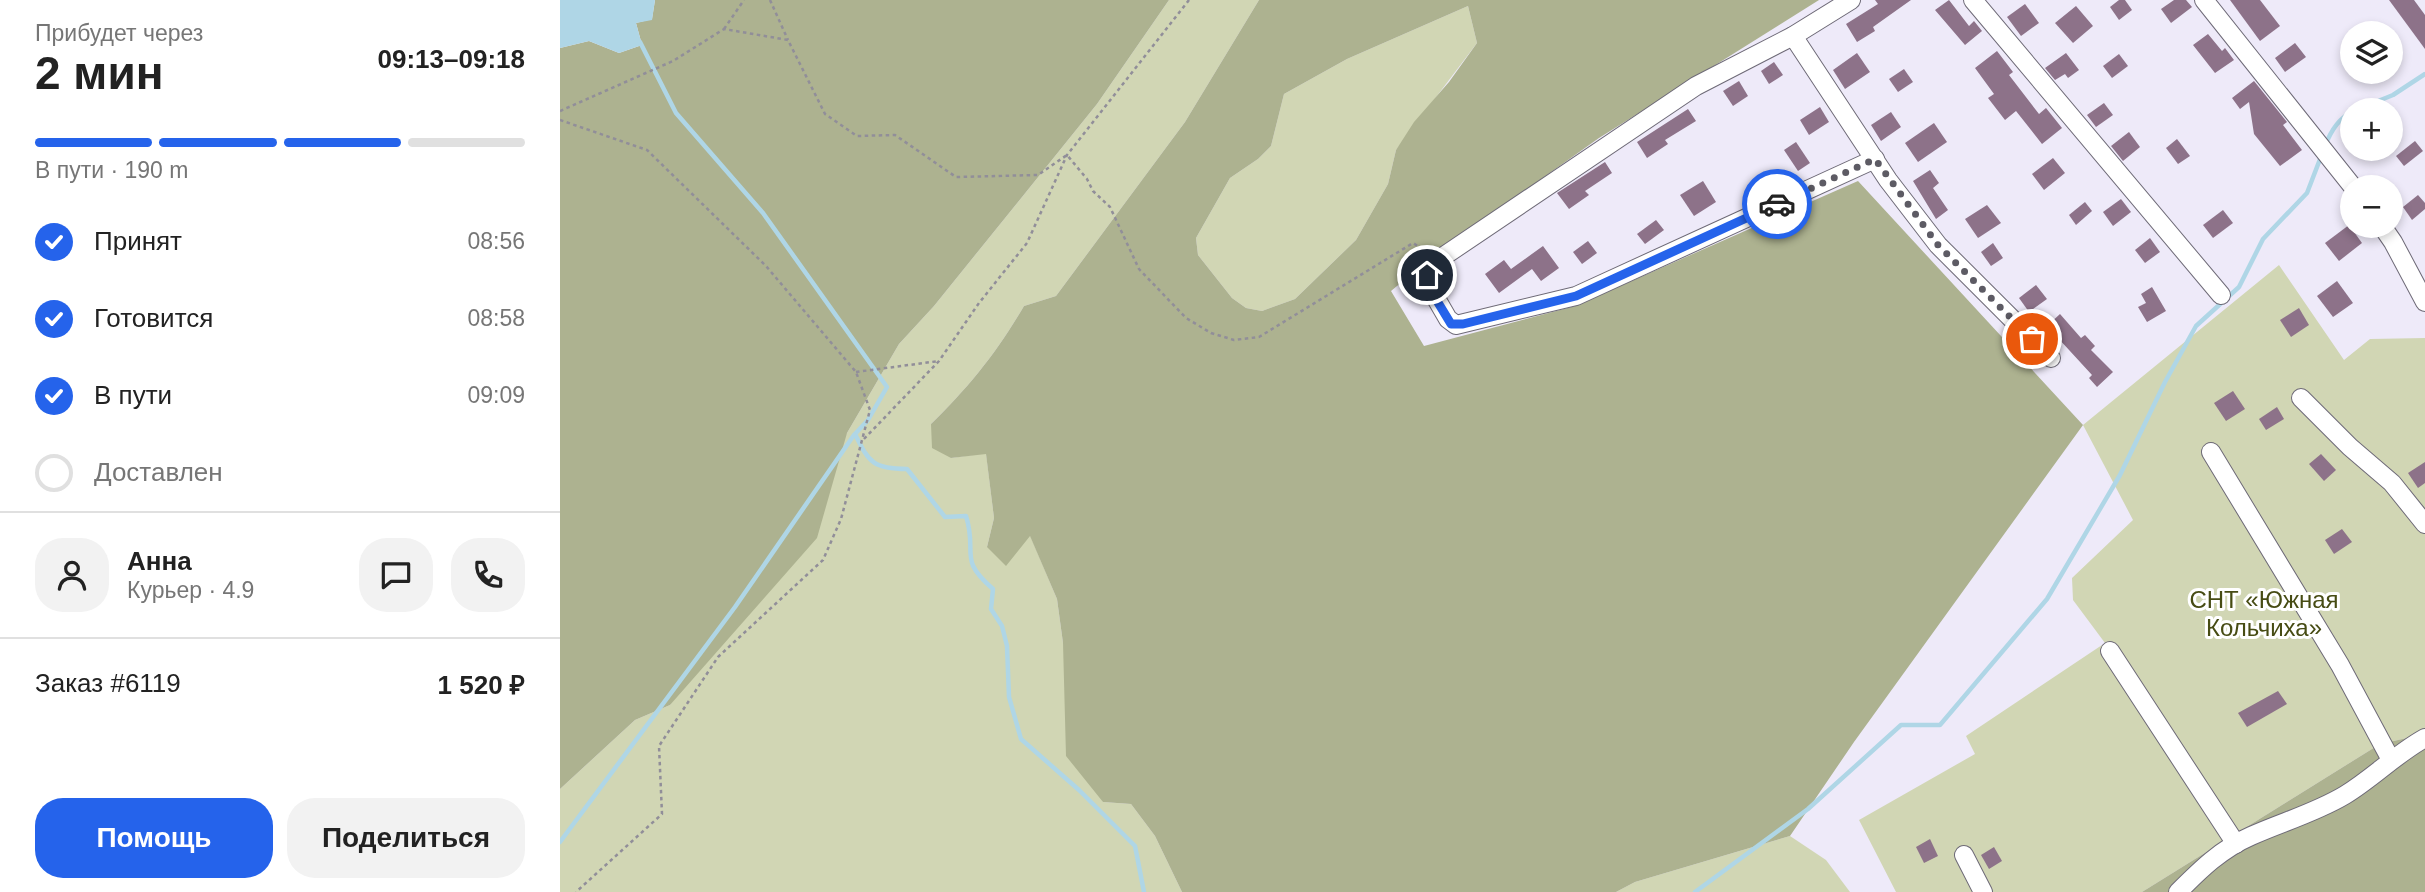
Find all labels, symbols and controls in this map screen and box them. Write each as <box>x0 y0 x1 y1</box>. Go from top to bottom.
text: Прибудет через <box>35 20 203 46</box>
map controls <box>2340 21 2403 238</box>
button: layers <box>2340 21 2403 84</box>
text: 09:13–09:18 <box>378 44 525 74</box>
text: 2 мин <box>35 47 163 99</box>
button: + <box>2340 98 2403 161</box>
text: В пути · 190 m <box>35 157 188 183</box>
courier <box>1742 169 1812 239</box>
button: − <box>2340 175 2403 238</box>
icon: car <box>1758 185 1796 223</box>
icon: check <box>35 223 73 261</box>
text: Принят <box>94 226 182 256</box>
text: 08:56 <box>467 228 525 254</box>
pin <box>1397 245 1457 305</box>
icon: home <box>1408 256 1446 294</box>
icon: check <box>35 300 73 338</box>
text: Готовится <box>94 303 213 333</box>
text: 08:58 <box>467 305 525 331</box>
pin <box>2002 309 2062 369</box>
icon: bag <box>2013 320 2051 358</box>
icon: check <box>35 377 73 415</box>
text: В пути <box>94 380 172 410</box>
text: 09:09 <box>467 382 525 408</box>
text: Доставлен <box>94 457 223 487</box>
button: person <box>35 538 109 612</box>
button: chat <box>359 538 433 612</box>
button: phone <box>451 538 525 612</box>
text: Анна <box>127 546 192 576</box>
text: Курьер · 4.9 <box>127 577 254 603</box>
park label: СНТ «Южная Кольчиха» <box>2189 586 2339 641</box>
text: Заказ #6119 <box>35 668 181 698</box>
text: 1 520 ₽ <box>438 670 525 700</box>
button: Помощь <box>35 798 273 878</box>
button: Поделиться <box>287 798 525 878</box>

